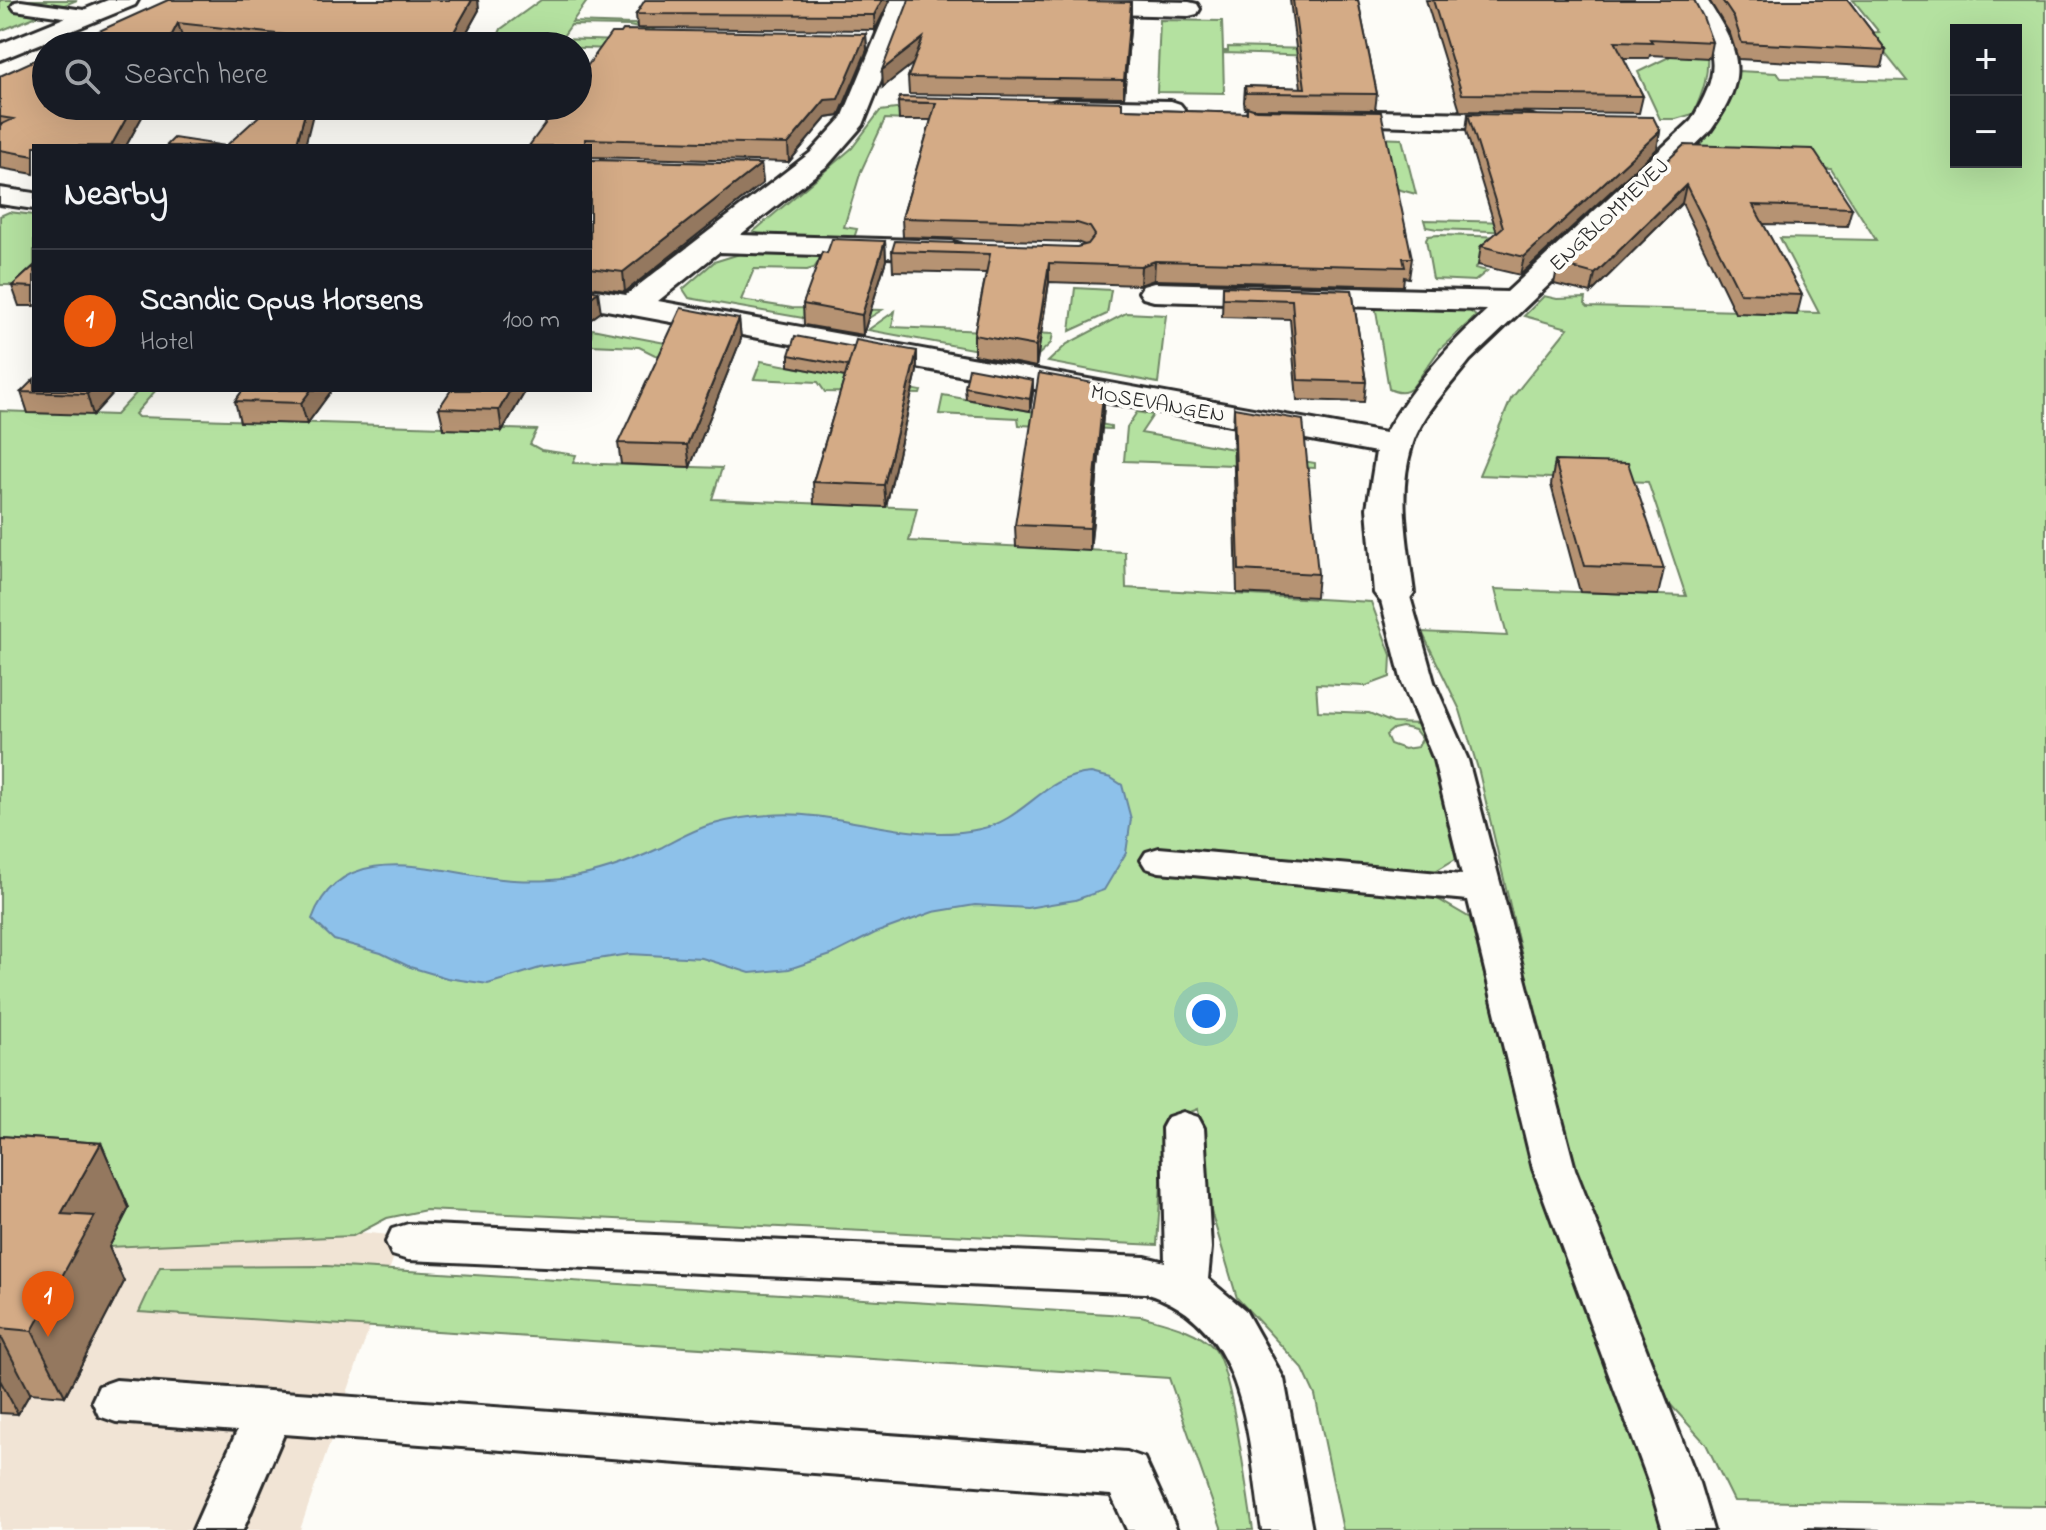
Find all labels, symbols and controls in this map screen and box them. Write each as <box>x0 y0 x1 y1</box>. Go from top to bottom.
map controls <box>1950 24 2022 168</box>
button: + <box>1950 24 2022 96</box>
search box <box>32 32 592 120</box>
icon: search <box>60 54 104 98</box>
text: Search here <box>124 54 268 98</box>
button: − <box>1950 96 2022 168</box>
street label: ENGBLOMMEVEJ <box>1543 152 1677 280</box>
text: Nearby <box>64 171 168 221</box>
text: Scandic Opus Horsens <box>140 280 424 324</box>
text: 1 <box>86 302 94 340</box>
text: 100 m <box>503 302 560 340</box>
text: Hotel <box>140 324 193 362</box>
street label: MOSEVANGEN <box>1088 377 1227 433</box>
your location <box>1186 994 1226 1034</box>
pin: 1 <box>22 1271 74 1337</box>

